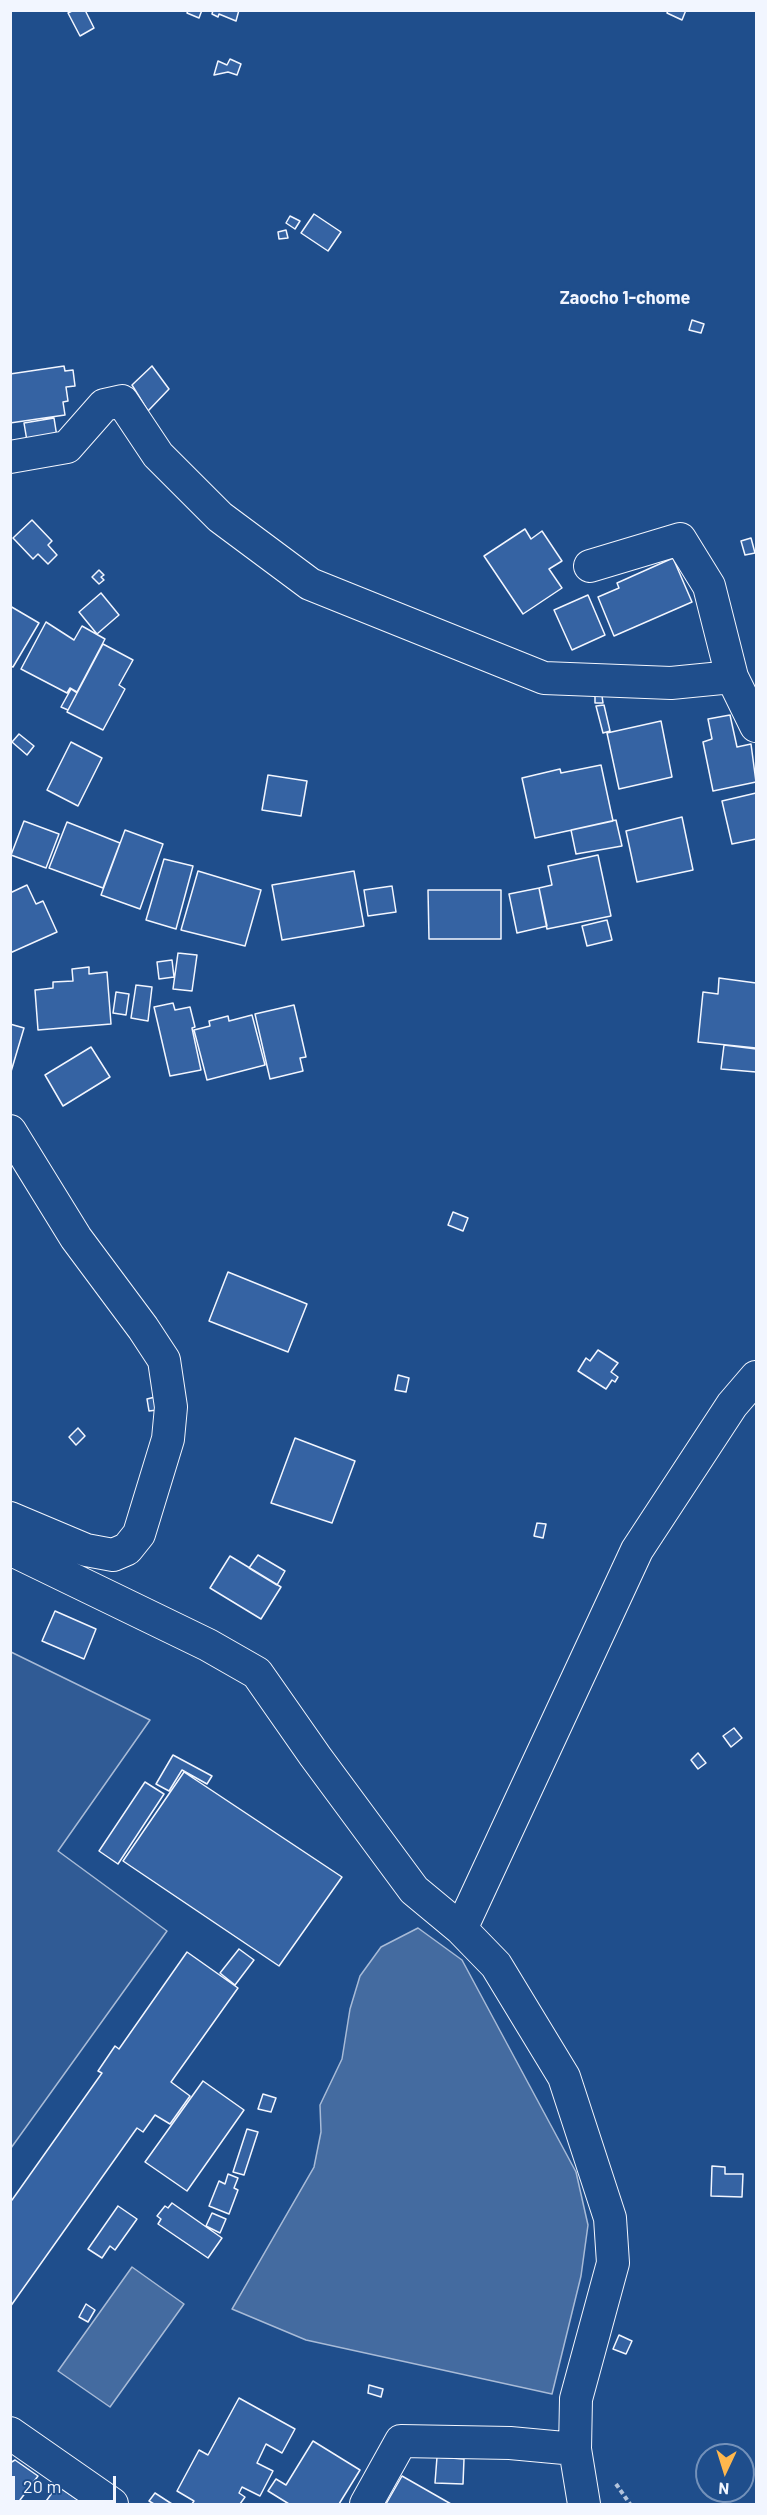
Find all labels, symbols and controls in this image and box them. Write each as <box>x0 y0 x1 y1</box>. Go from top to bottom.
district label: Zaocho 1-chome <box>560 287 690 309</box>
north arrow <box>695 2443 755 2503</box>
scale bar <box>15 2464 118 2502</box>
text: 20 m <box>23 2475 61 2497</box>
text: N <box>718 2480 730 2499</box>

